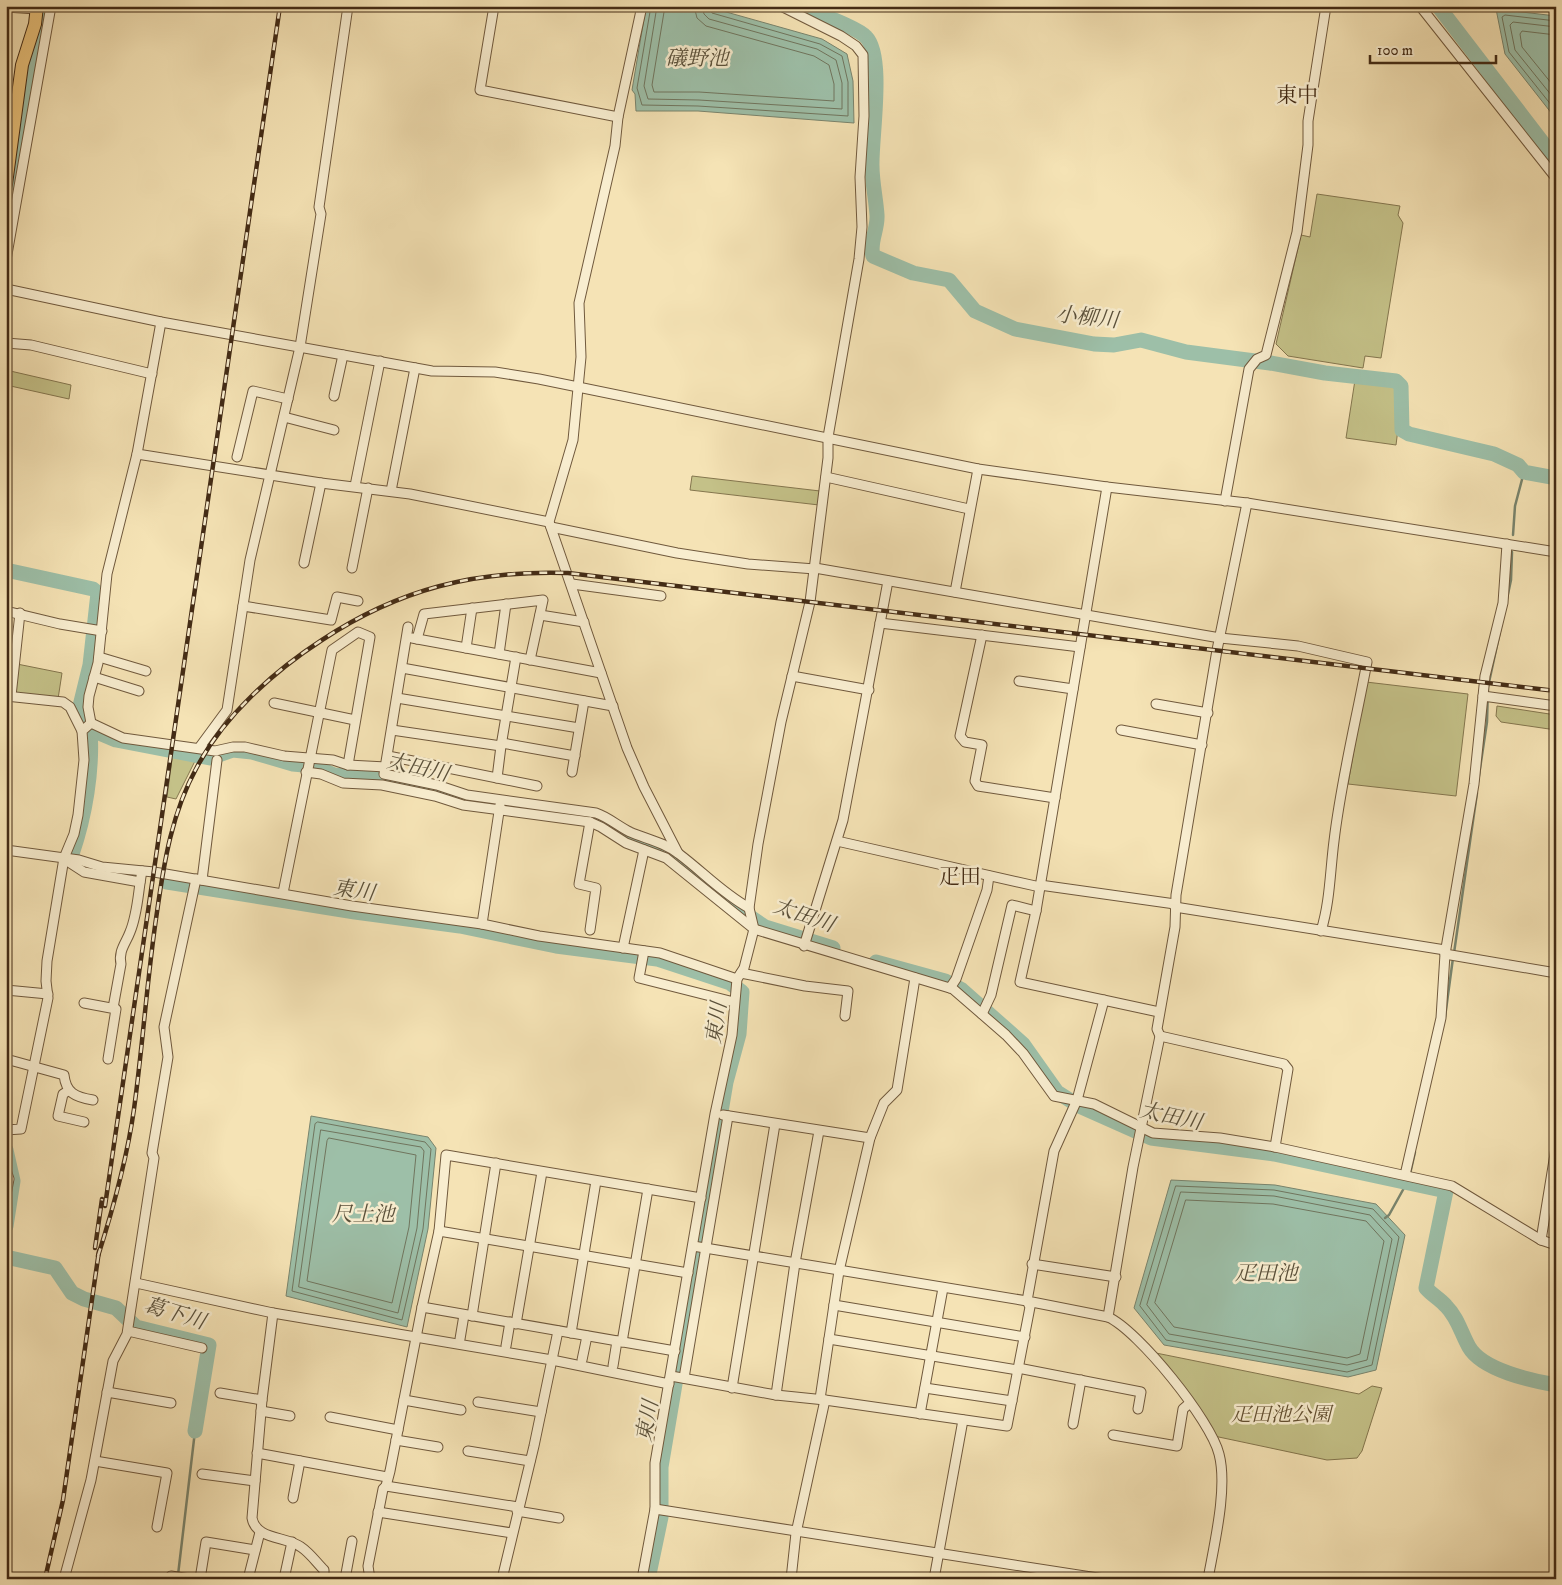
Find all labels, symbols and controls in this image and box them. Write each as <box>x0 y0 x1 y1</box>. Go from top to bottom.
scale bar <box>1370 32 1496 64</box>
text: 100 m <box>1377 41 1413 60</box>
water label: 礒野池 <box>666 46 730 72</box>
district label: 東中 <box>1276 83 1318 109</box>
water label: 小柳川 <box>1054 302 1122 334</box>
water label: 太田川 <box>384 748 453 788</box>
district label: 疋田 <box>939 864 981 890</box>
water label: 東川 <box>331 875 378 907</box>
water label: 太田川 <box>770 893 840 939</box>
water label: 東川 <box>701 999 733 1046</box>
water label: 太田川 <box>1137 1098 1206 1137</box>
water label: 尺土池 <box>332 1202 396 1228</box>
water label: 疋田池 <box>1235 1261 1299 1287</box>
water label: 葛下川 <box>141 1292 211 1336</box>
water label: 東川 <box>632 1396 665 1444</box>
park label: 疋田池公園 <box>1231 1403 1334 1428</box>

